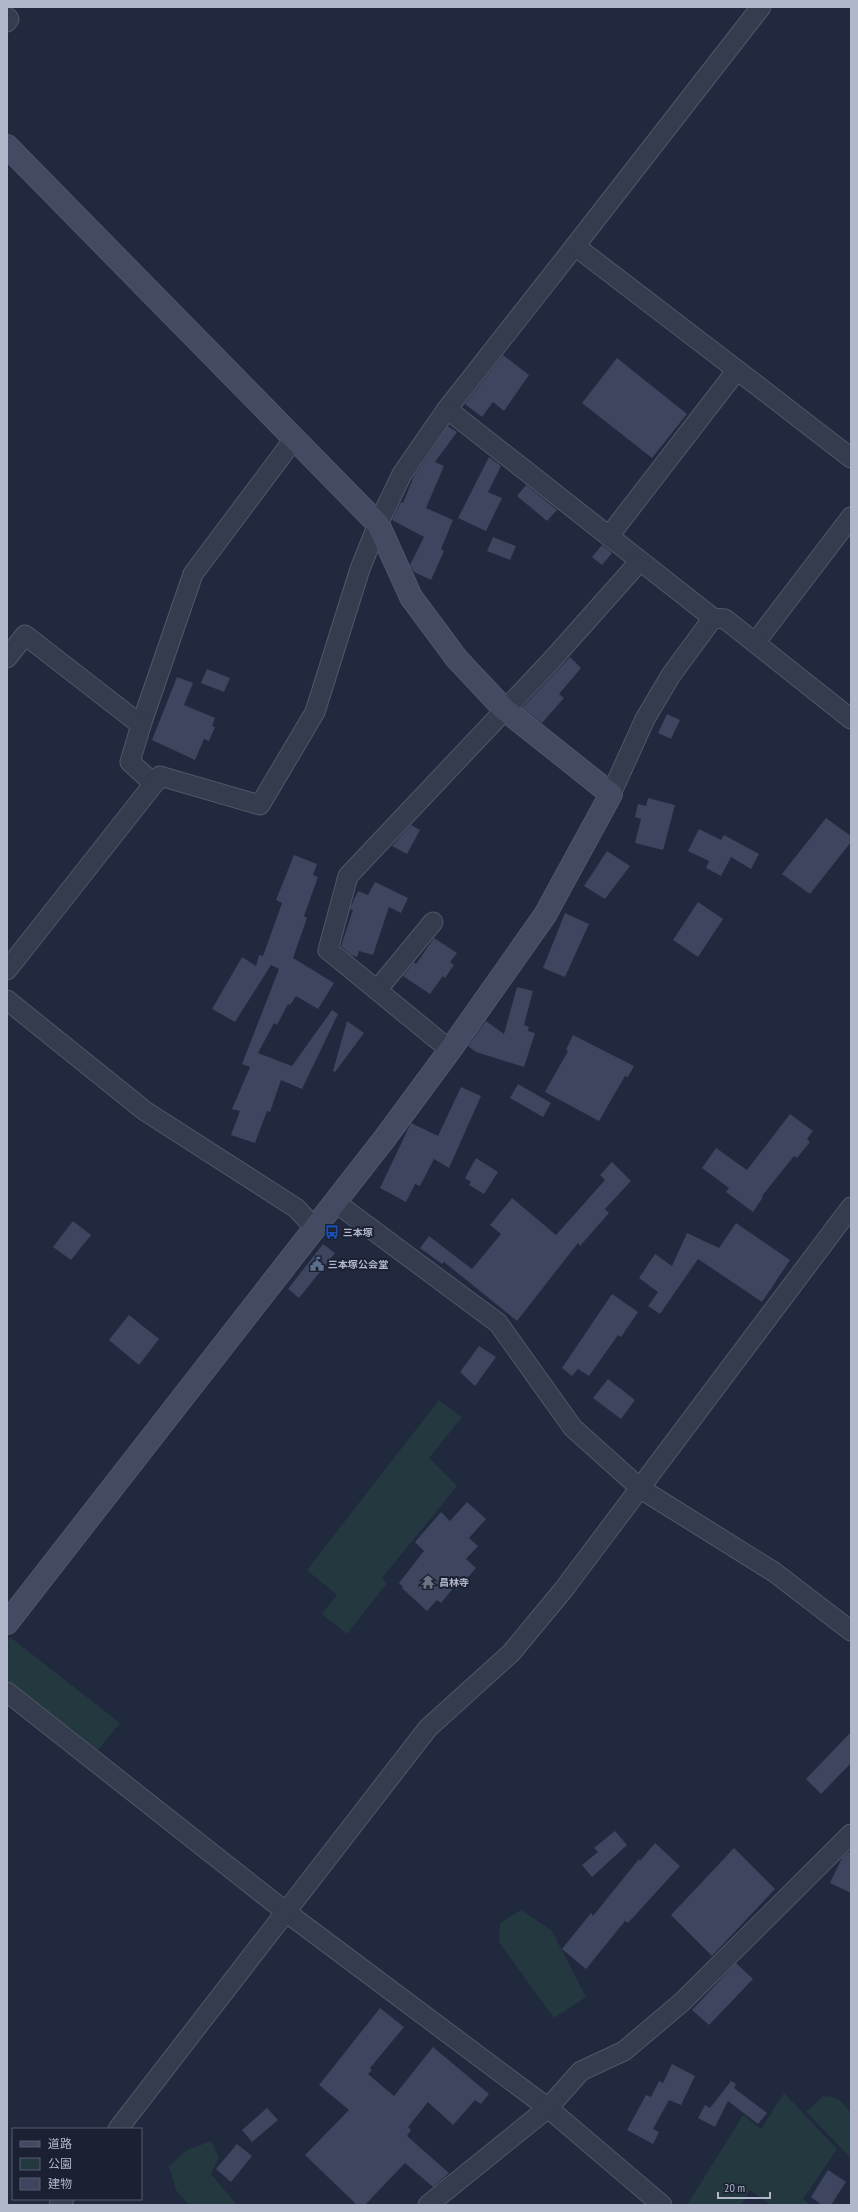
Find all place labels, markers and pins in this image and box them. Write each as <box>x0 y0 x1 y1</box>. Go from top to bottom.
bus stop icon: 三本塚 <box>324 1224 340 1240</box>
place label: 三本塚 <box>343 1226 373 1239</box>
public building icon: 三本塚公会堂 <box>309 1256 325 1272</box>
place label: 三本塚公会堂 <box>328 1258 388 1271</box>
temple icon: 昌林寺 <box>420 1574 436 1590</box>
place label: 昌林寺 <box>439 1576 469 1589</box>

